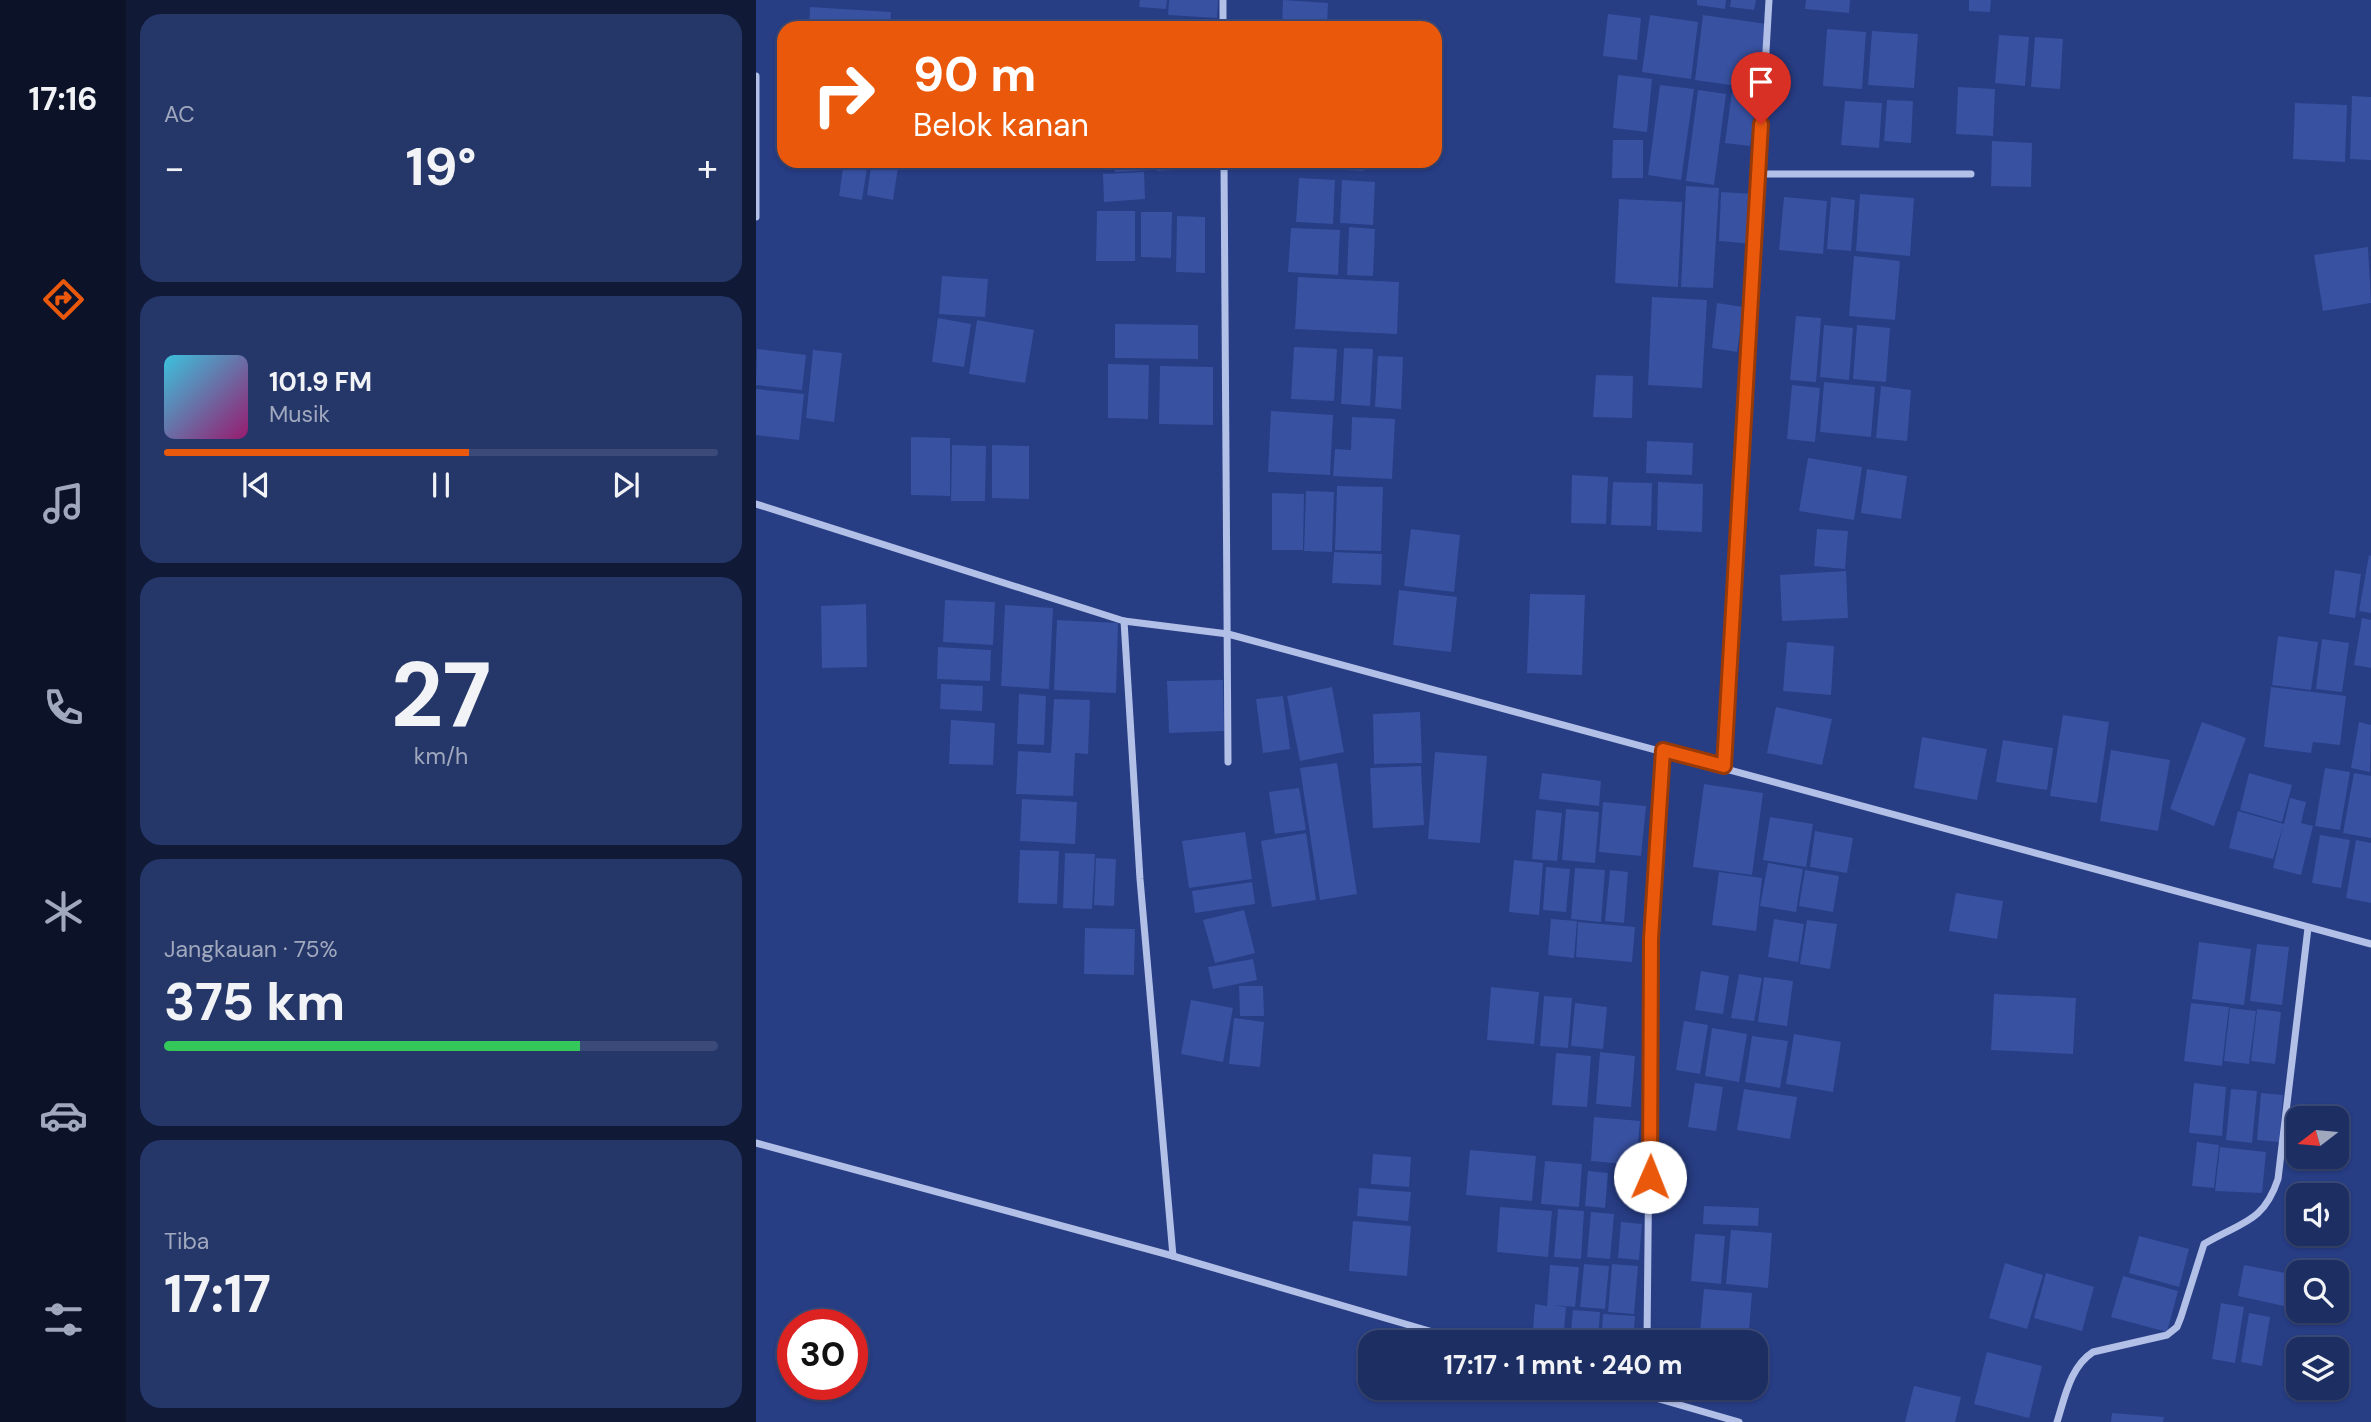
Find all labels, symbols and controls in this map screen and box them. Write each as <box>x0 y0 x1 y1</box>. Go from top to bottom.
text: 90 m <box>913 42 1036 106</box>
icon: right <box>798 49 889 140</box>
pin <box>1731 52 1791 124</box>
icon: arrive <box>1742 63 1780 101</box>
text: 17:16 <box>29 78 97 120</box>
text: AC <box>164 99 195 129</box>
text: Belok kanan <box>913 104 1089 146</box>
text: 19° <box>406 133 476 201</box>
text: − <box>164 143 185 193</box>
text: + <box>697 143 718 193</box>
icon: directions <box>39 275 88 324</box>
text: 101.9 FM <box>269 365 372 399</box>
text: Musik <box>269 399 330 429</box>
icon: previous <box>237 466 275 504</box>
icon: pause <box>422 466 460 504</box>
icon: next <box>607 466 645 504</box>
icon: music <box>39 479 88 528</box>
text: 27 <box>391 636 491 754</box>
icon: phone <box>39 683 88 732</box>
text: km/h <box>414 741 468 771</box>
icon: climate <box>39 887 88 936</box>
text: Jangkauan · 75% <box>164 934 338 964</box>
text: 375 km <box>164 968 345 1036</box>
icon: car <box>39 1091 88 1140</box>
north arrow <box>2286 1106 2348 1169</box>
map controls <box>2286 1106 2349 1400</box>
position arrow <box>1613 1140 1687 1214</box>
button: sound <box>2286 1183 2349 1246</box>
text: Tiba <box>164 1226 209 1256</box>
text: 17:17 <box>164 1260 271 1328</box>
button: search <box>2286 1260 2349 1323</box>
icon: filters <box>39 1295 88 1344</box>
speed limit sign: 30 <box>777 1309 868 1400</box>
button: layers <box>2286 1337 2349 1400</box>
text: 17:17 · 1 mnt · 240 m <box>1444 1348 1682 1382</box>

